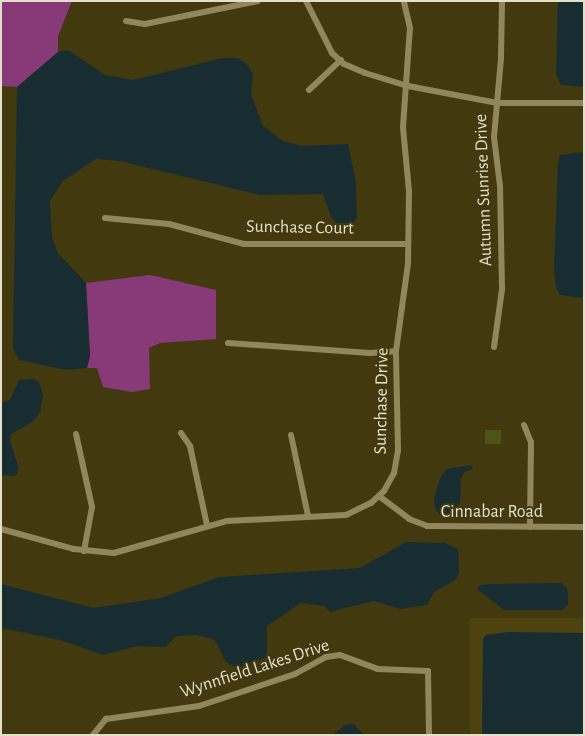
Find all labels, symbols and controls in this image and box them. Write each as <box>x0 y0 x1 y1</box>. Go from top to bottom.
street label: Autumn Sunrise Drive <box>471 113 497 267</box>
street label: Sunchase Court <box>246 216 354 240</box>
street label: Sunchase Drive <box>370 347 394 455</box>
street label: Cinnabar Road <box>441 501 543 523</box>
street label: Wynnfield Lakes Drive <box>178 635 332 703</box>

